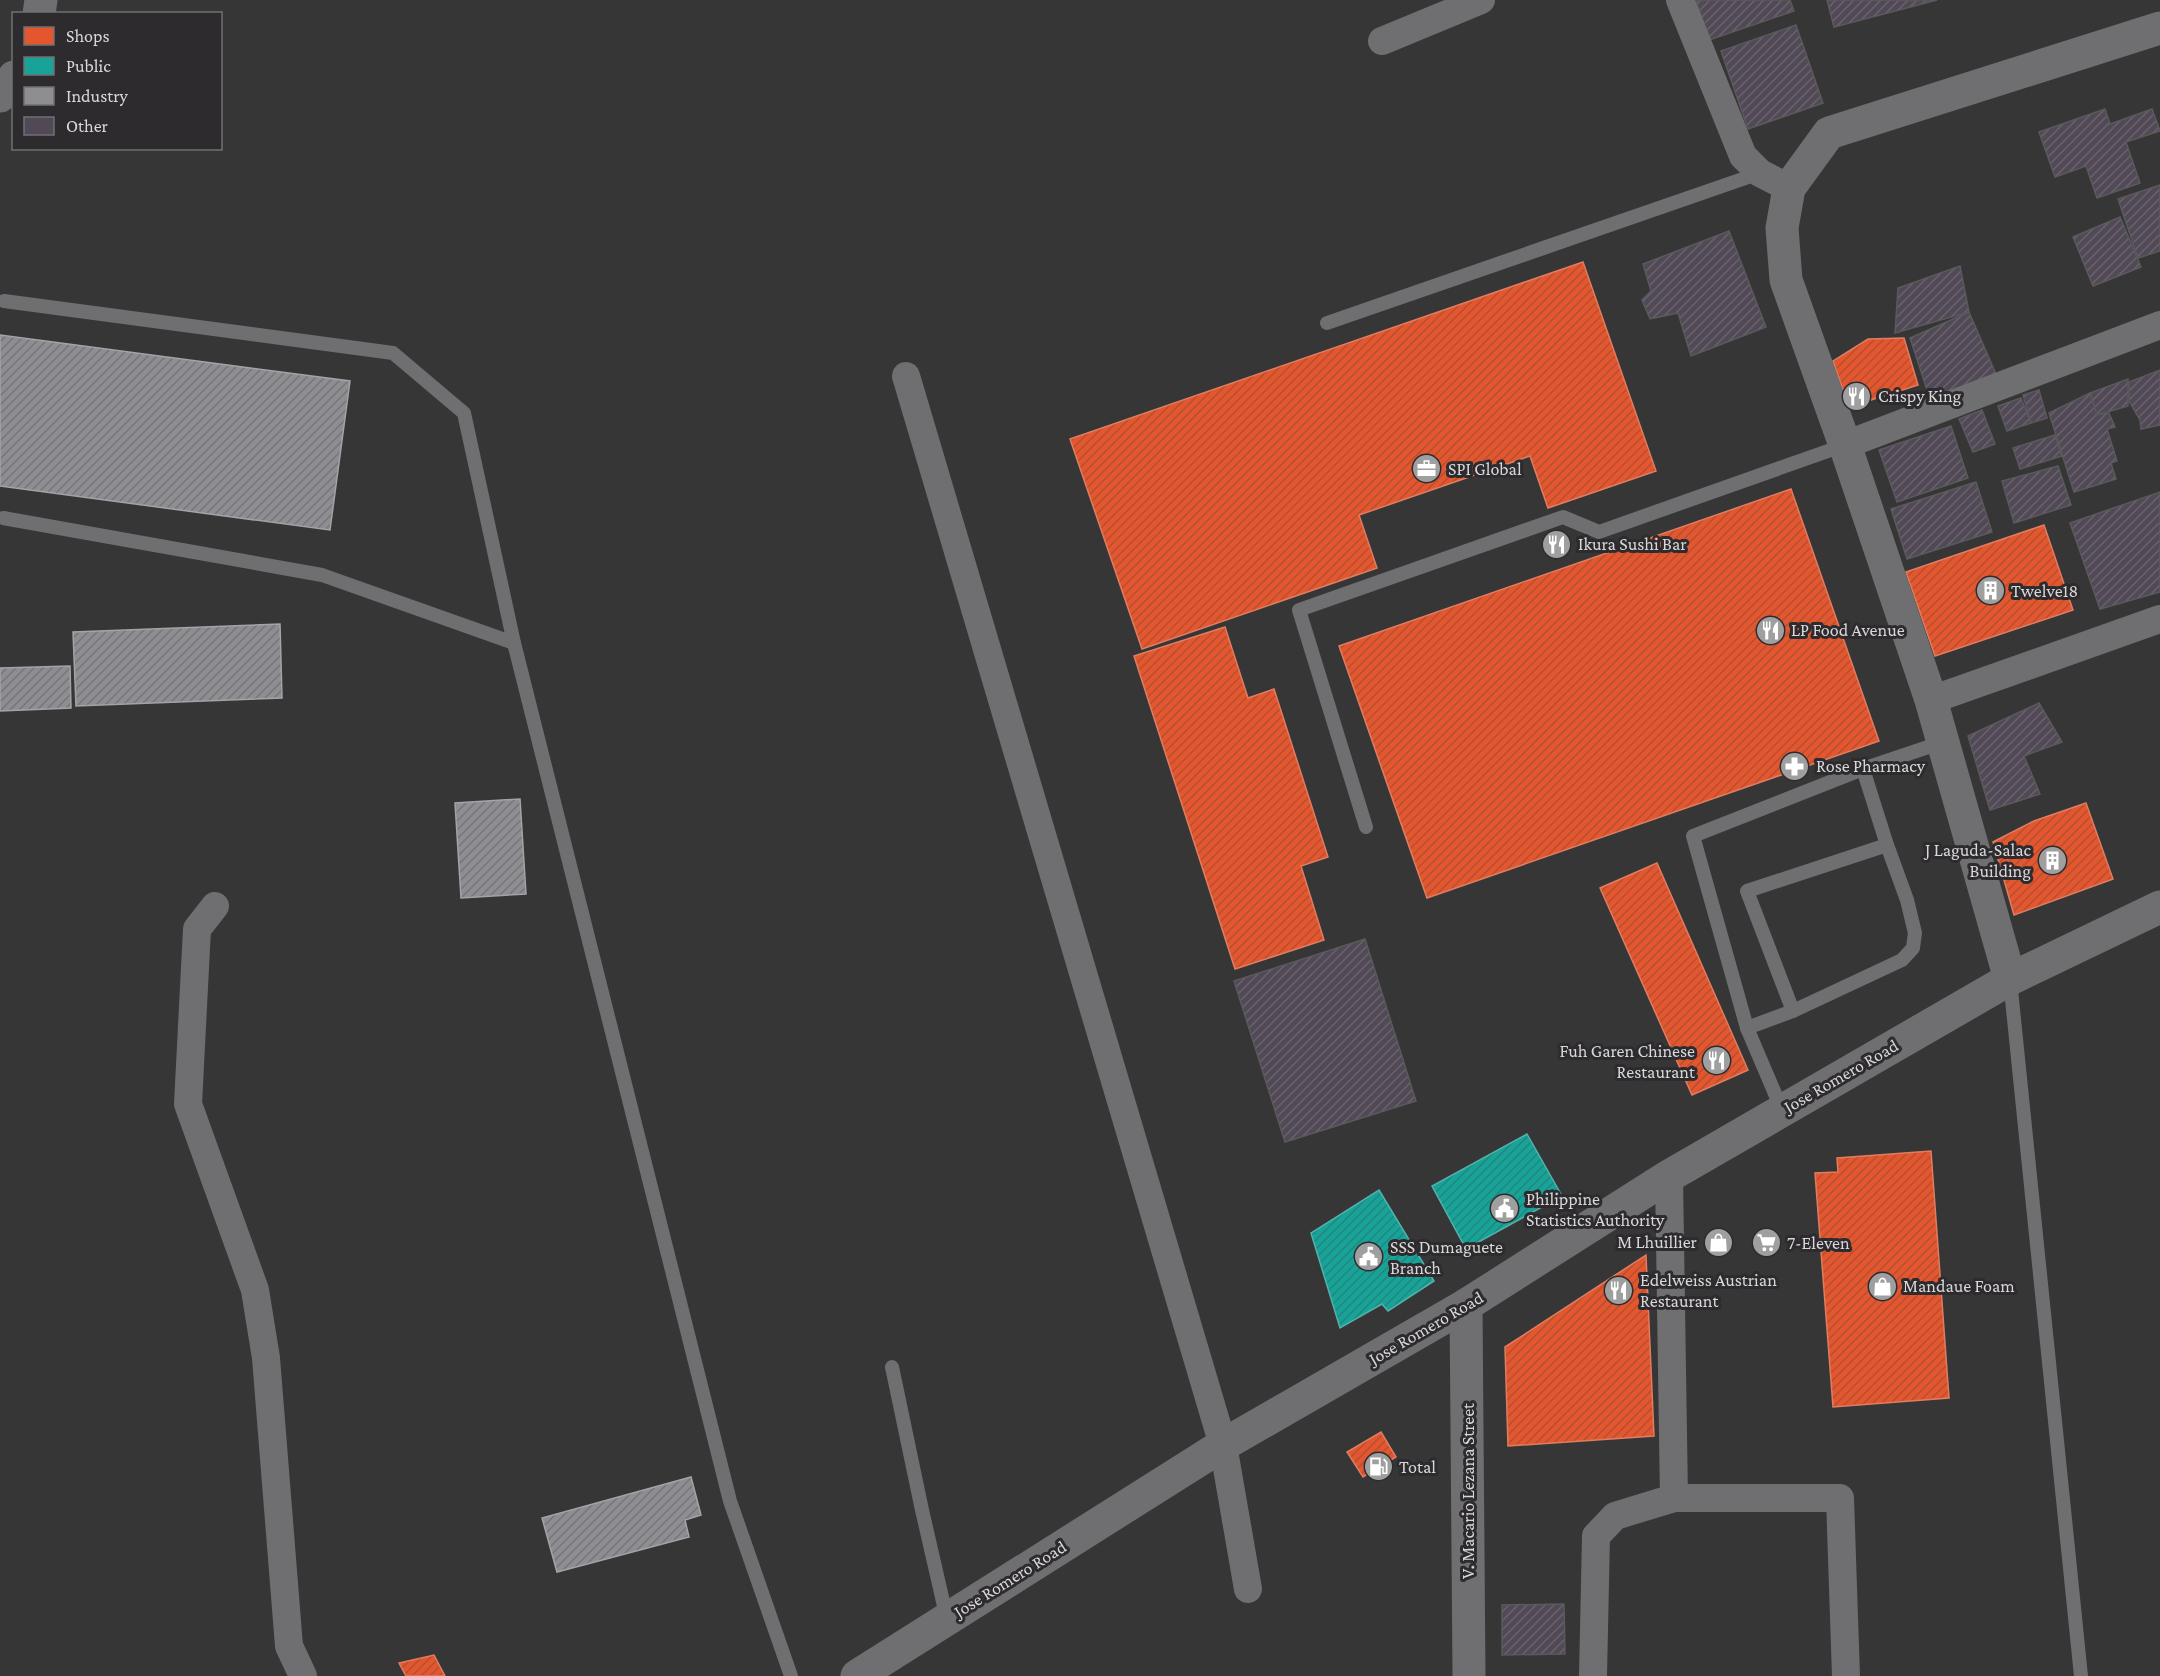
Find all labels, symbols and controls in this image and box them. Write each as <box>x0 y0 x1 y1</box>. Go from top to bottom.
legend <box>12 12 222 150</box>
text: Shops <box>66 26 110 46</box>
text: Public <box>66 56 111 76</box>
text: Industry <box>66 86 129 106</box>
text: Other <box>66 116 109 136</box>
restaurant icon: Crispy King <box>1841 380 1873 412</box>
place label: Crispy King <box>1878 386 1962 406</box>
office icon: SPI Global <box>1411 453 1443 485</box>
place label: SPI Global <box>1448 459 1522 479</box>
restaurant icon: Ikura Sushi Bar <box>1541 528 1573 560</box>
place label: Ikura Sushi Bar <box>1578 534 1687 554</box>
building icon: Twelve18 <box>1974 575 2006 607</box>
place label: Twelve18 <box>2011 581 2078 601</box>
restaurant icon: LP Food Avenue <box>1754 614 1786 646</box>
place label: LP Food Avenue <box>1791 620 1905 640</box>
pharmacy icon: Rose Pharmacy <box>1779 750 1811 782</box>
place label: Rose Pharmacy <box>1816 756 1926 776</box>
place label: J Laguda-Salac Building <box>1923 840 2032 881</box>
building icon: J Laguda-Salac Building <box>2036 844 2068 876</box>
street label: Jose Romero Road <box>1779 1035 1902 1118</box>
place label: Fuh Garen Chinese Restaurant <box>1560 1041 1696 1082</box>
restaurant icon: Fuh Garen Chinese Restaurant <box>1700 1045 1732 1077</box>
place label: Philippine Statistics Authority <box>1526 1189 1665 1230</box>
public building icon: Philippine Statistics Authority <box>1489 1193 1521 1225</box>
shop icon: M Lhuillier <box>1702 1226 1734 1258</box>
supermarket icon: 7-Eleven <box>1750 1227 1782 1259</box>
place label: M Lhuillier <box>1617 1232 1698 1252</box>
place label: 7-Eleven <box>1787 1233 1850 1253</box>
place label: SSS Dumaguete Branch <box>1390 1237 1503 1278</box>
public building icon: SSS Dumaguete Branch <box>1353 1241 1385 1273</box>
place label: Edelweiss Austrian Restaurant <box>1640 1270 1777 1311</box>
shop icon: Mandaue Foam <box>1866 1270 1898 1302</box>
restaurant icon: Edelweiss Austrian Restaurant <box>1603 1274 1635 1306</box>
place label: Mandaue Foam <box>1903 1276 2015 1296</box>
street label: Jose Romero Road <box>1364 1287 1487 1370</box>
street label: V. Macario Lezana Street <box>1458 1402 1478 1579</box>
fuel station icon: Total <box>1362 1451 1394 1483</box>
place label: Total <box>1399 1457 1436 1477</box>
street label: Jose Romero Road <box>949 1536 1070 1623</box>

